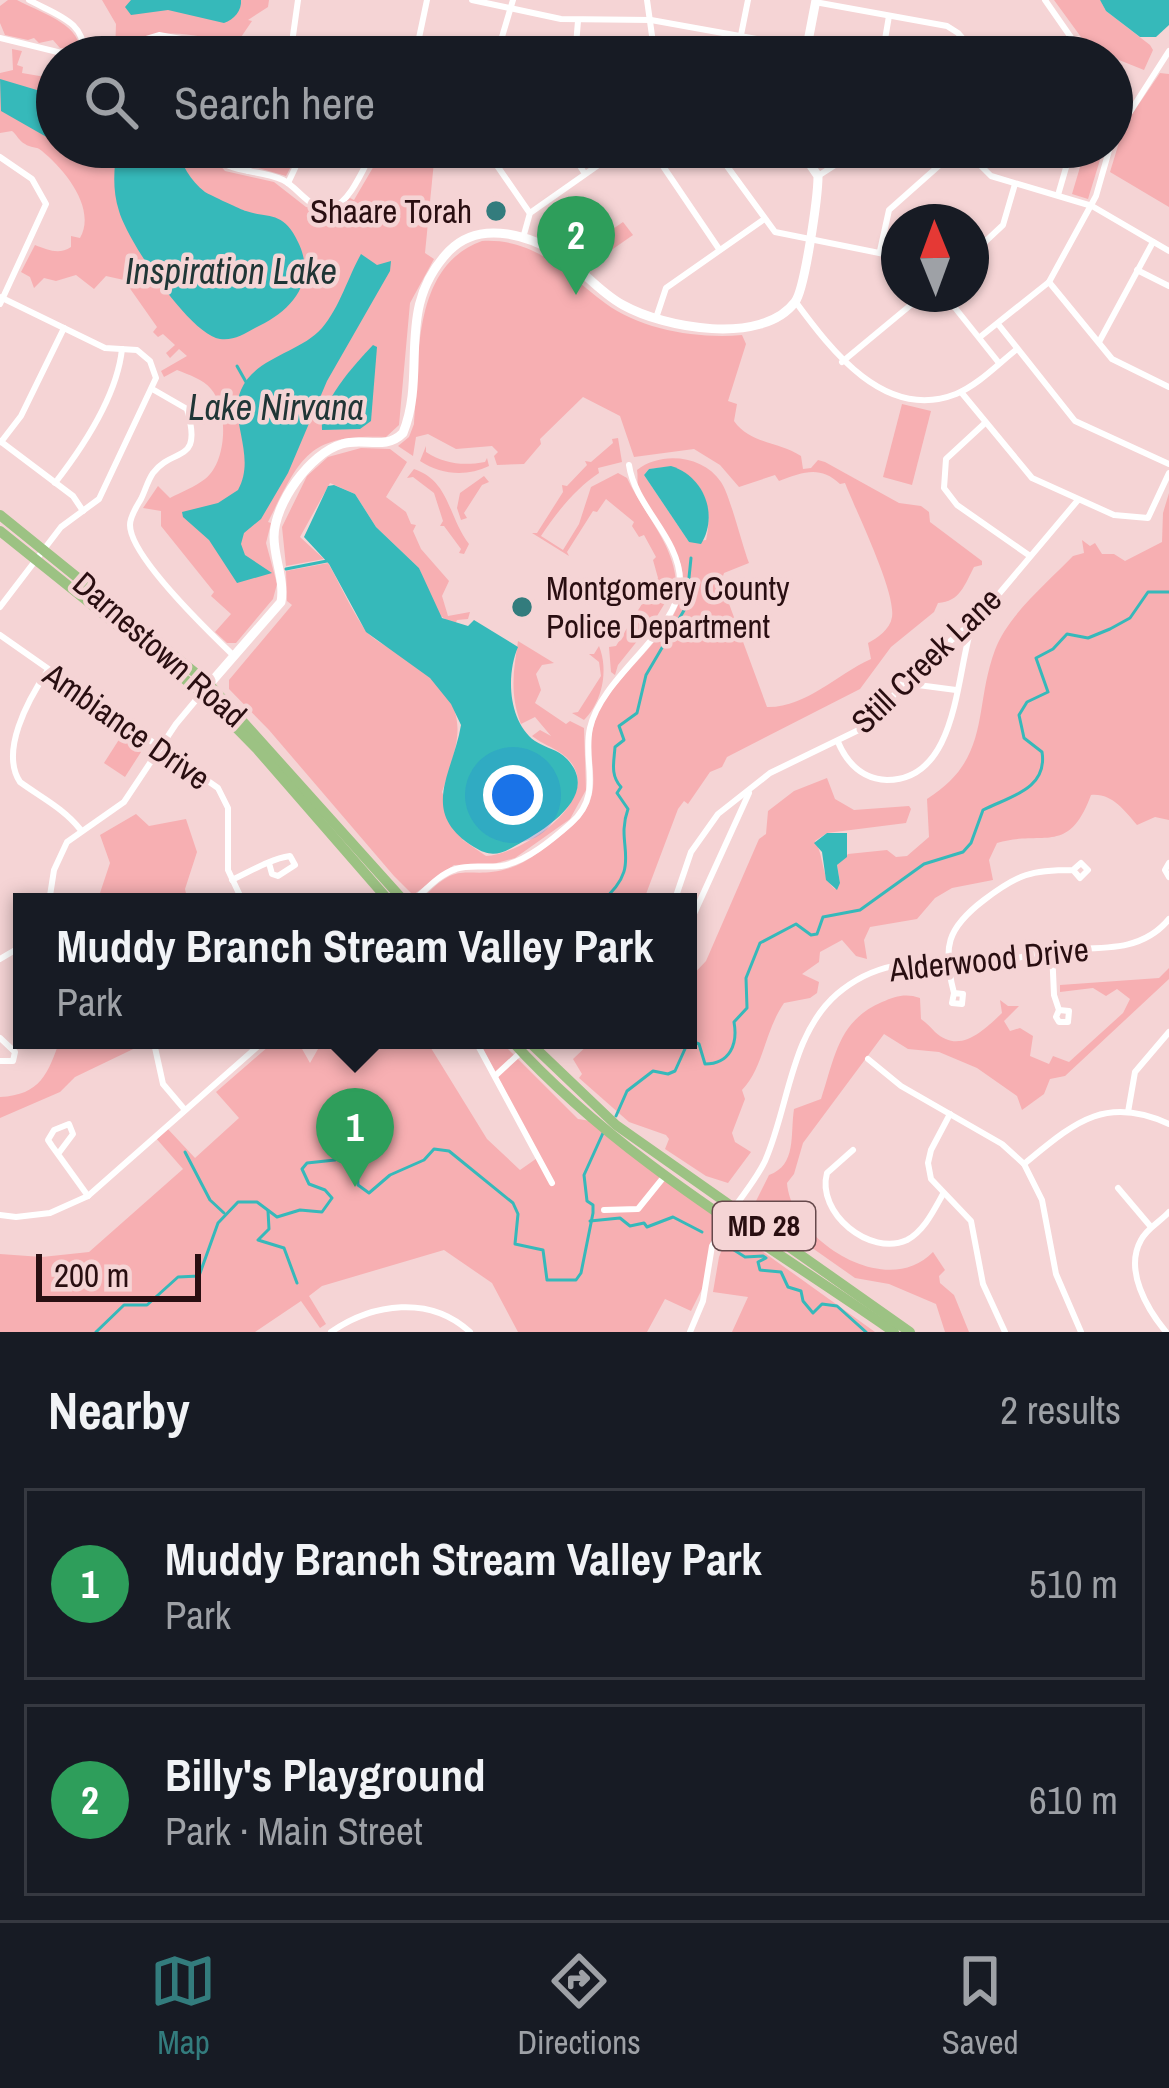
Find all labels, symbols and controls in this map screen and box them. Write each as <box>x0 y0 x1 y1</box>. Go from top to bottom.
search box <box>36 36 1133 168</box>
icon: search <box>78 69 144 135</box>
text: Search here <box>174 72 375 133</box>
place label: Shaare Torah <box>310 189 472 233</box>
pin: 2 <box>537 196 615 295</box>
marker: Shaare Torah <box>483 198 509 224</box>
north arrow <box>881 204 989 312</box>
water label: Inspiration Lake <box>125 247 337 295</box>
water label: Lake Nirvana <box>188 383 364 431</box>
street label: Darnestown Road <box>64 561 256 737</box>
place label: Montgomery County Police Department <box>546 566 790 648</box>
street label: Still Creek Lane <box>841 577 1011 743</box>
marker: Montgomery County Police Department <box>509 594 535 620</box>
street label: Ambiance Drive <box>34 652 219 800</box>
your location <box>483 765 543 825</box>
popup <box>13 893 697 1049</box>
text: Muddy Branch Stream Valley Park <box>57 915 653 976</box>
street label: Alderwood Drive <box>886 927 1091 991</box>
text: Park <box>57 976 122 1028</box>
pin: 1 <box>316 1088 394 1187</box>
road number: MD 28 <box>713 1202 815 1250</box>
scale bar <box>36 1248 201 1301</box>
text: 200 m <box>54 1253 129 1297</box>
text: Nearby <box>48 1376 190 1445</box>
text: 2 results <box>1000 1384 1121 1436</box>
text: Muddy Branch Stream Valley Park <box>165 1528 762 1589</box>
text: 1 <box>81 1558 99 1610</box>
text: 510 m <box>1029 1558 1118 1610</box>
text: Park <box>165 1589 231 1641</box>
text: Billy's Playground <box>165 1744 486 1805</box>
text: 2 <box>81 1774 99 1826</box>
text: 610 m <box>1029 1774 1118 1826</box>
text: Park · Main Street <box>165 1805 423 1857</box>
tab: Map <box>150 1948 216 2064</box>
tab: Directions <box>517 1948 641 2064</box>
tab: Saved <box>942 1948 1018 2064</box>

